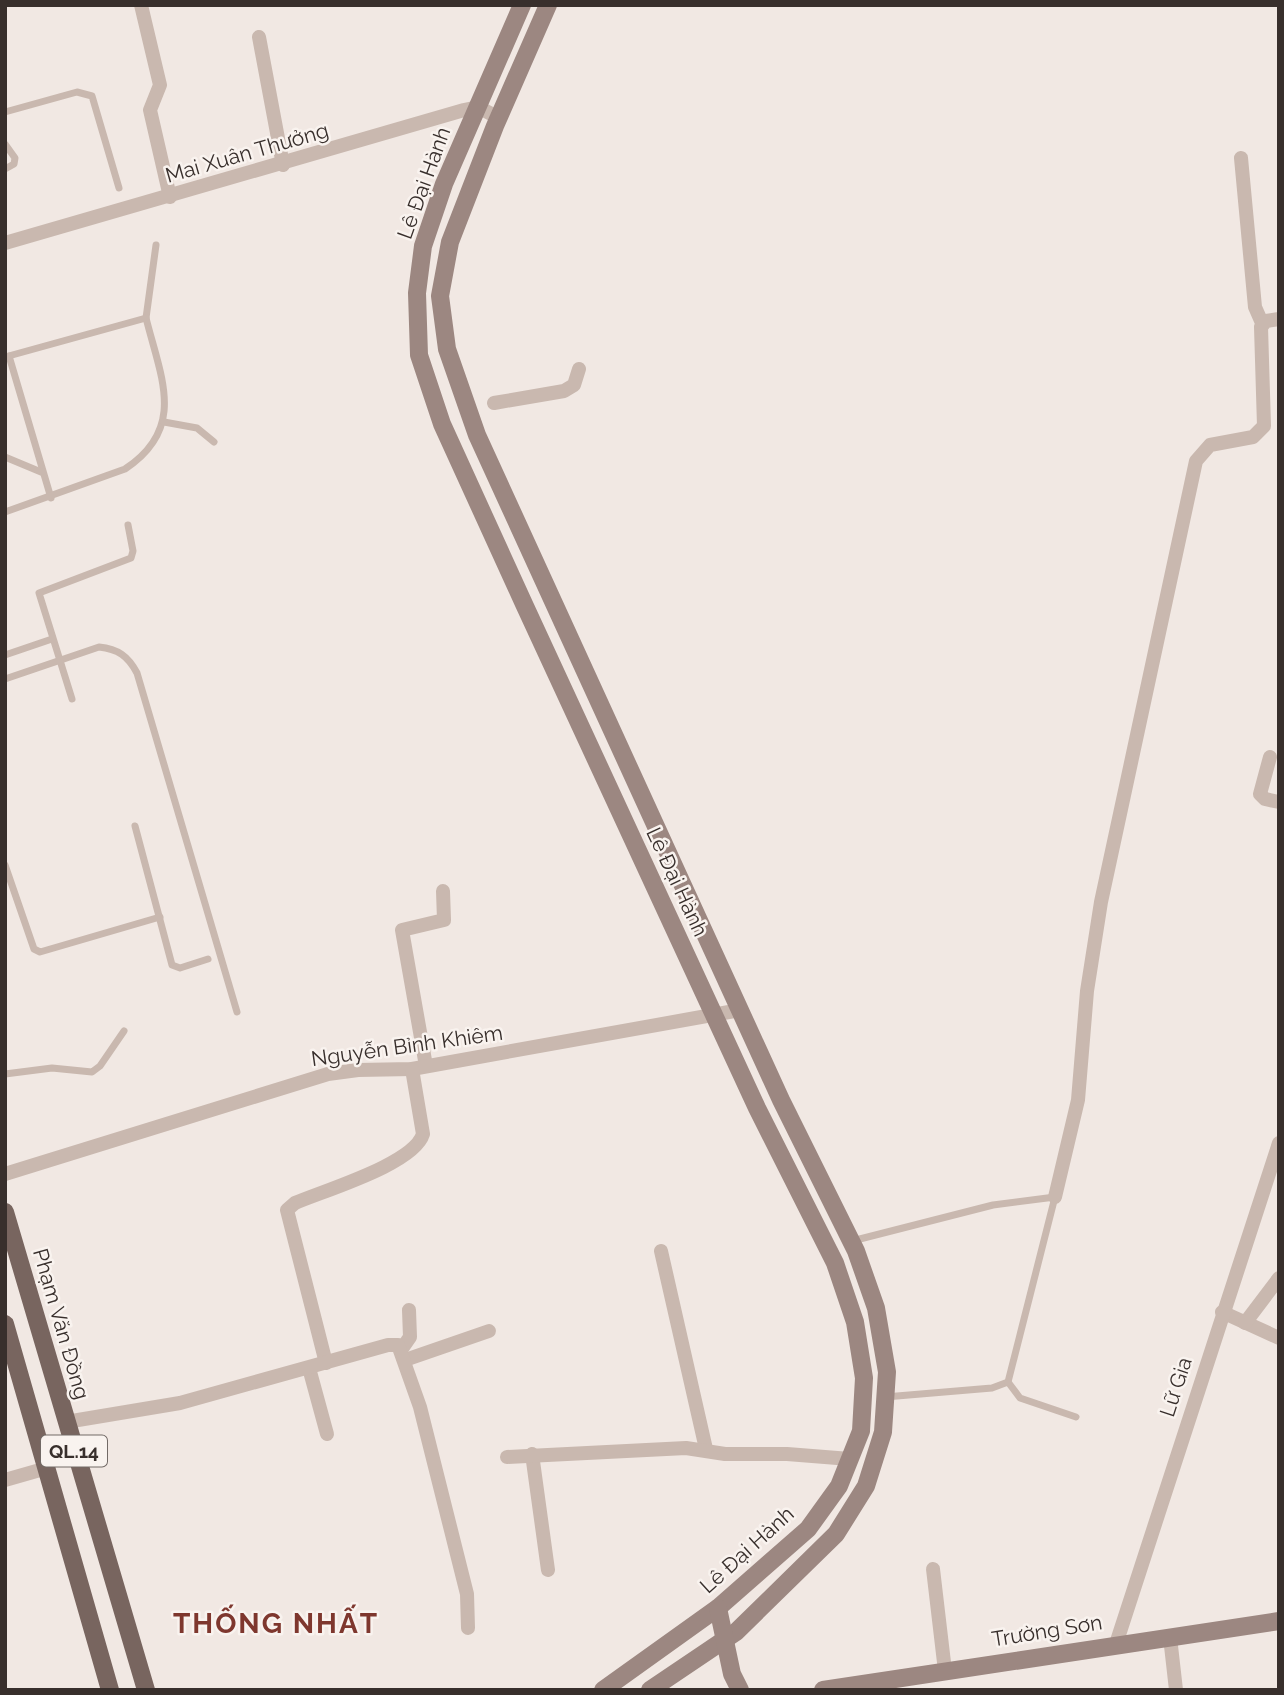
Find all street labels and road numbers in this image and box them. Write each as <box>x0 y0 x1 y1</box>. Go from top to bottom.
street label: Mai Xuân Thưởng <box>162 117 331 188</box>
street label: Lê Đại Hành <box>392 123 455 242</box>
street label: Lê Đại Hành <box>641 823 714 940</box>
street label: Nguyễn Bỉnh Khiêm <box>310 1020 504 1071</box>
street label: Phạm Văn Đồng <box>28 1246 95 1402</box>
street label: Lữ Gia <box>1154 1354 1197 1420</box>
road number: QL.14 <box>41 1436 107 1466</box>
street label: Lê Đại Hành <box>695 1501 799 1598</box>
street label: Trường Sơn <box>990 1609 1104 1652</box>

